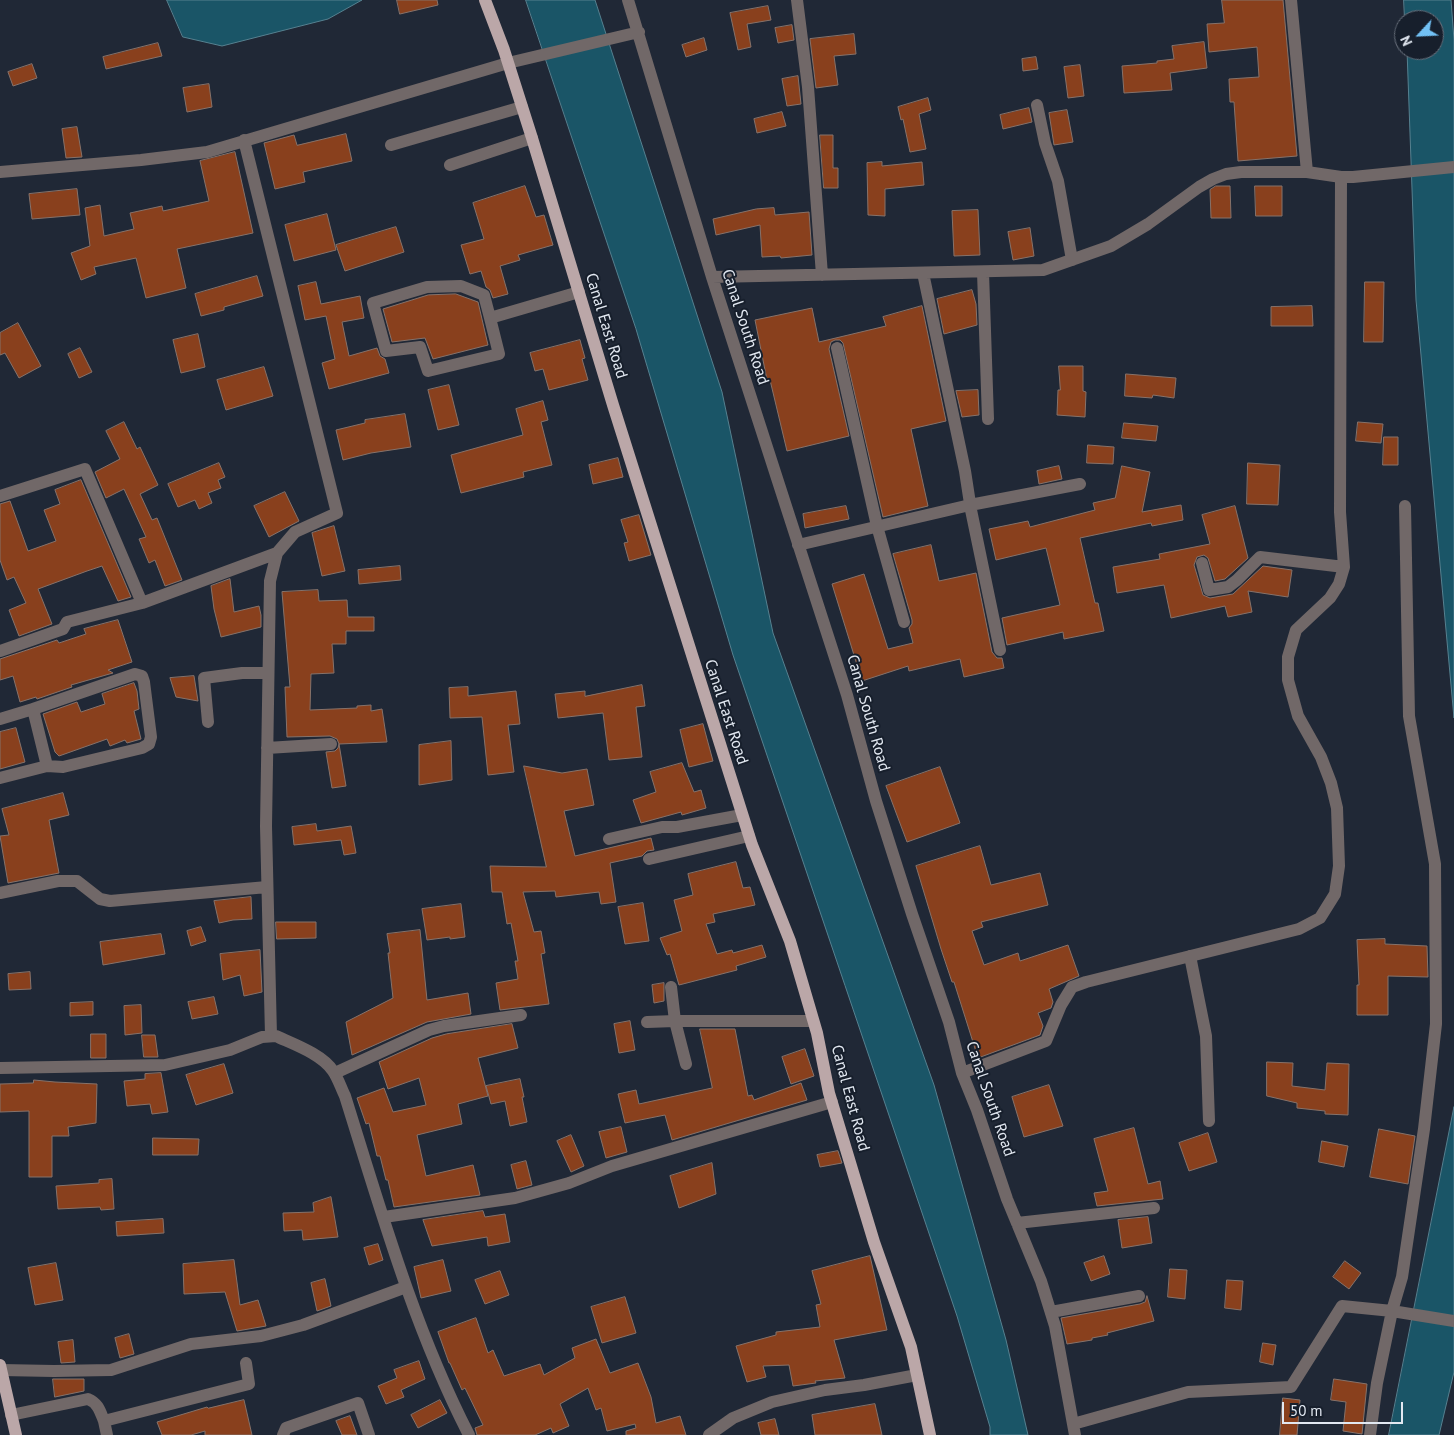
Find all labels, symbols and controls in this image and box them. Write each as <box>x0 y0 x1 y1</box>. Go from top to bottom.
north arrow <box>1394 10 1444 60</box>
text: N <box>1396 33 1416 49</box>
street label: Canal South Road <box>717 267 773 387</box>
street label: Canal East Road <box>581 271 631 381</box>
street label: Canal South Road <box>842 652 894 774</box>
street label: Canal East Road <box>700 657 752 767</box>
street label: Canal South Road <box>961 1039 1019 1159</box>
street label: Canal East Road <box>827 1043 873 1153</box>
scale bar <box>1284 1392 1405 1424</box>
text: 50 m <box>1290 1401 1323 1420</box>

